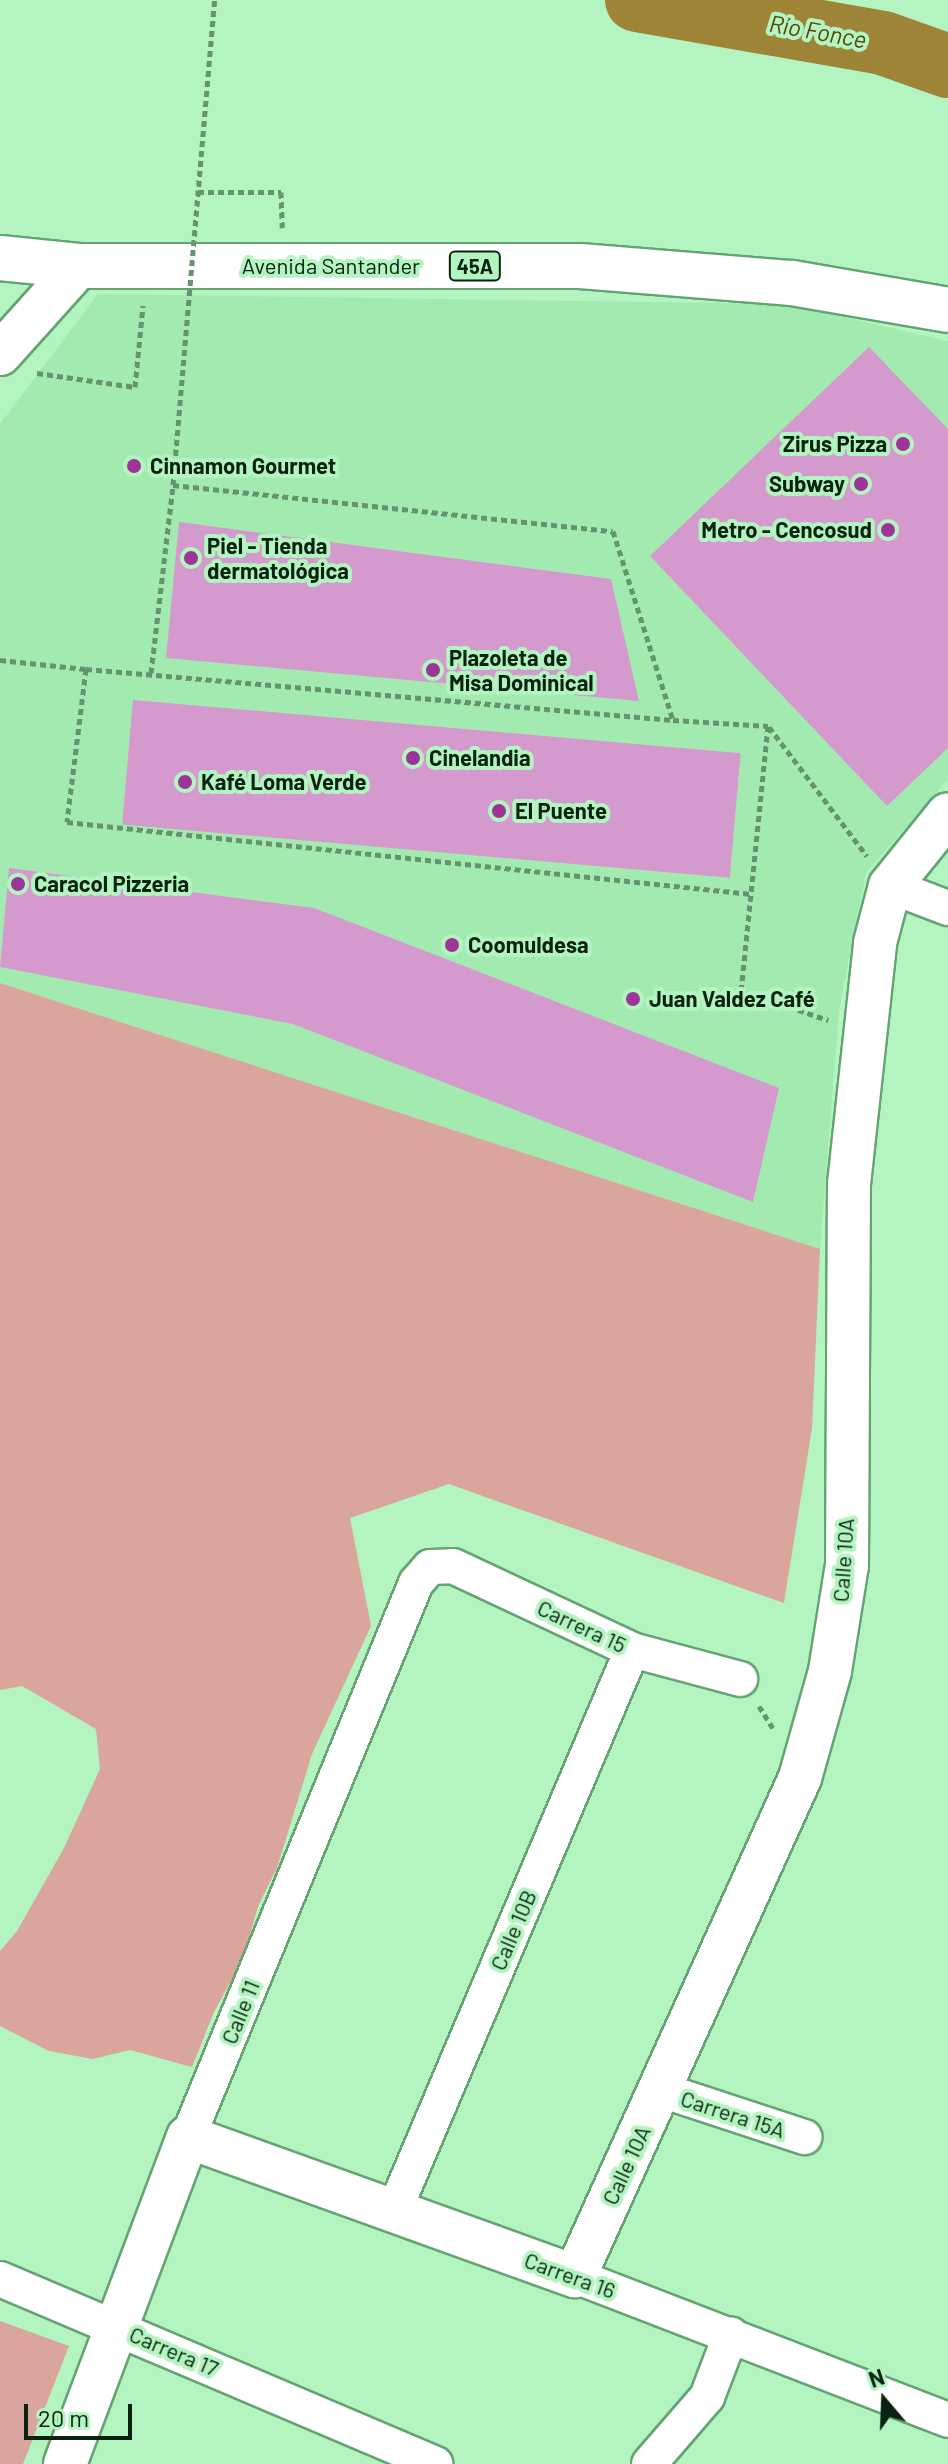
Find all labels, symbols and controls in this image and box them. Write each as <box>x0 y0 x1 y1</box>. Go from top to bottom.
water label: Río Fonce <box>767 8 869 54</box>
road number: 45A <box>447 250 503 282</box>
street label: Avenida Santander <box>242 253 420 279</box>
place label: Zirus Pizza <box>783 431 887 457</box>
marker: Zirus Pizza <box>894 435 912 453</box>
place label: Cinnamon Gourmet <box>150 453 336 479</box>
marker: Cinnamon Gourmet <box>125 457 143 475</box>
place label: Subway <box>769 471 845 497</box>
marker: Subway <box>852 475 870 493</box>
place label: Metro - Cencosud <box>701 517 872 543</box>
marker: Metro - Cencosud <box>879 521 897 539</box>
place label: Piel - Tienda dermatológica <box>207 532 349 584</box>
marker: Piel - Tienda dermatológica <box>182 549 200 567</box>
place label: Plazoleta de Misa Dominical <box>449 644 594 696</box>
marker: Plazoleta de Misa Dominical <box>424 661 442 679</box>
place label: Cinelandia <box>429 745 531 771</box>
marker: Cinelandia <box>404 749 422 767</box>
place label: Kafé Loma Verde <box>201 769 367 795</box>
marker: Kafé Loma Verde <box>176 773 194 791</box>
place label: El Puente <box>515 798 607 824</box>
marker: El Puente <box>490 802 508 820</box>
place label: Caracol Pizzeria <box>34 871 189 897</box>
marker: Caracol Pizzeria <box>9 875 27 893</box>
place label: Coomuldesa <box>468 932 589 958</box>
marker: Coomuldesa <box>443 936 461 954</box>
place label: Juan Valdez Café <box>649 986 815 1012</box>
marker: Juan Valdez Café <box>624 990 642 1008</box>
street label: Calle 10A <box>827 1517 859 1603</box>
street label: Carrera 15 <box>534 1594 630 1658</box>
street label: Calle 10B <box>484 1886 542 1974</box>
street label: Calle 11 <box>215 1976 265 2048</box>
street label: Carrera 15A <box>678 2085 788 2143</box>
street label: Calle 10A <box>596 2121 656 2209</box>
street label: Carrera 16 <box>521 2246 619 2304</box>
street label: Carrera 17 <box>126 2321 222 2381</box>
north arrow <box>844 2360 924 2440</box>
text: N <box>865 2363 887 2392</box>
scale bar <box>28 2388 136 2438</box>
text: 20 m <box>38 2403 89 2432</box>

